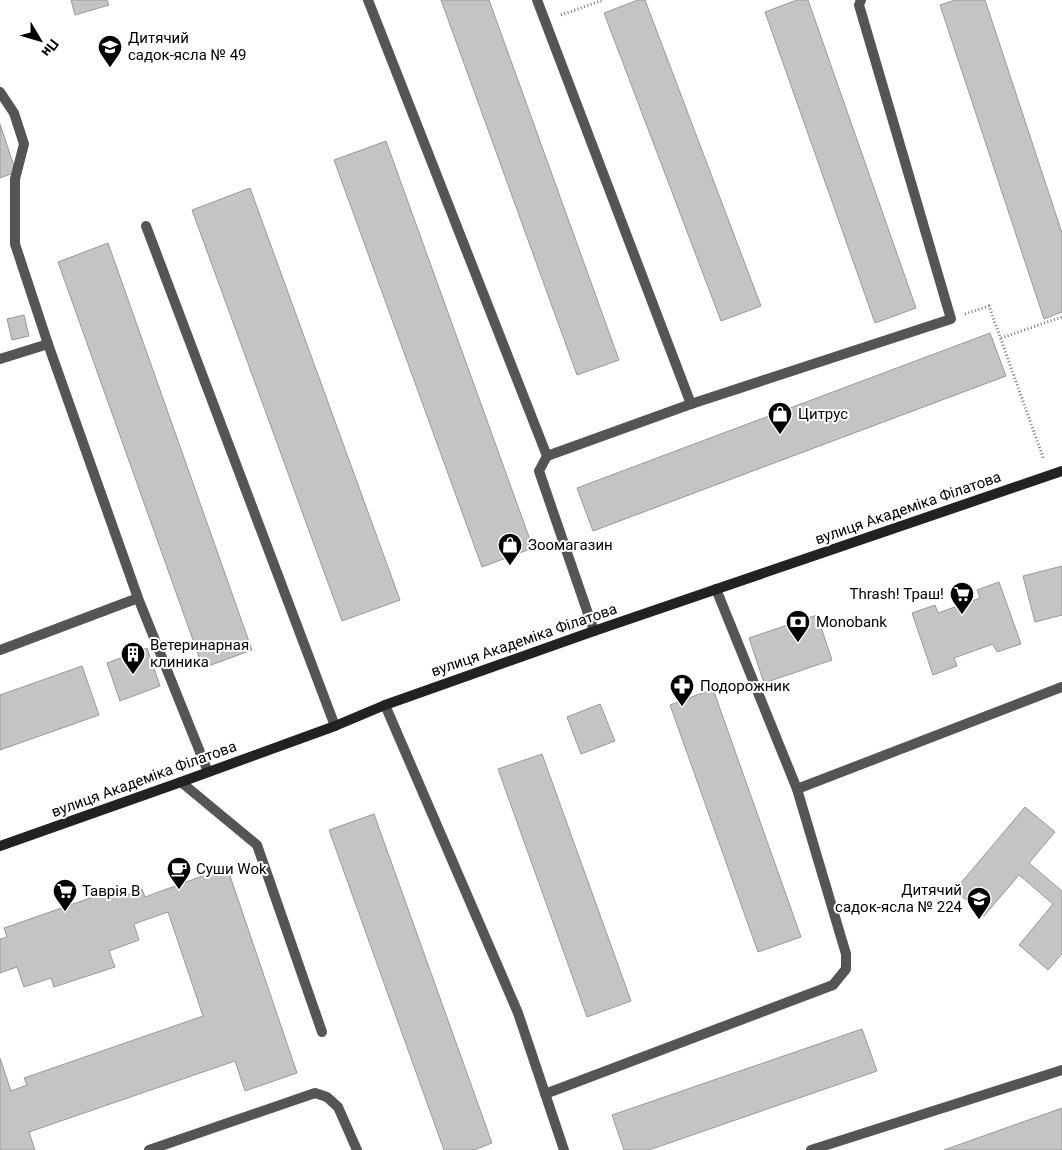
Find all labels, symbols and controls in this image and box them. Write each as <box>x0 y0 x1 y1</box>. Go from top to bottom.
north arrow <box>15 15 65 65</box>
place label: Дитячий садок-ясла № 49 <box>128 29 247 64</box>
school or university icon: Дитячий садок-ясла № 49 <box>97 34 123 68</box>
text: Пн <box>38 36 62 60</box>
shop icon: Цитрус <box>767 401 793 435</box>
place label: Цитрус <box>798 405 848 423</box>
street label: вулиця Академіка Філатова <box>813 468 1003 548</box>
shop icon: Зоомагазин <box>497 532 523 566</box>
place label: Зоомагазин <box>528 536 613 554</box>
supermarket icon: Thrash! Траш! <box>949 581 975 615</box>
place label: Thrash! Траш! <box>850 585 944 603</box>
street label: вулиця Академіка Філатова <box>429 600 619 680</box>
bank icon: Monobank <box>785 609 811 643</box>
place label: Monobank <box>816 613 887 631</box>
place label: Ветеринарная клиника <box>150 636 249 671</box>
building icon: Ветеринарная клиника <box>120 641 146 675</box>
pharmacy icon: Подорожник <box>669 673 695 707</box>
place label: Подорожник <box>700 677 790 695</box>
street label: вулиця Академіка Філатова <box>49 737 239 821</box>
cafe icon: Суши Wok <box>166 856 192 890</box>
place label: Суши Wok <box>196 860 267 878</box>
supermarket icon: Таврія В <box>52 878 78 912</box>
place label: Дитячий садок-ясла № 224 <box>835 881 963 916</box>
place label: Таврія В <box>82 882 140 900</box>
school or university icon: Дитячий садок-ясла № 224 <box>966 886 992 920</box>

